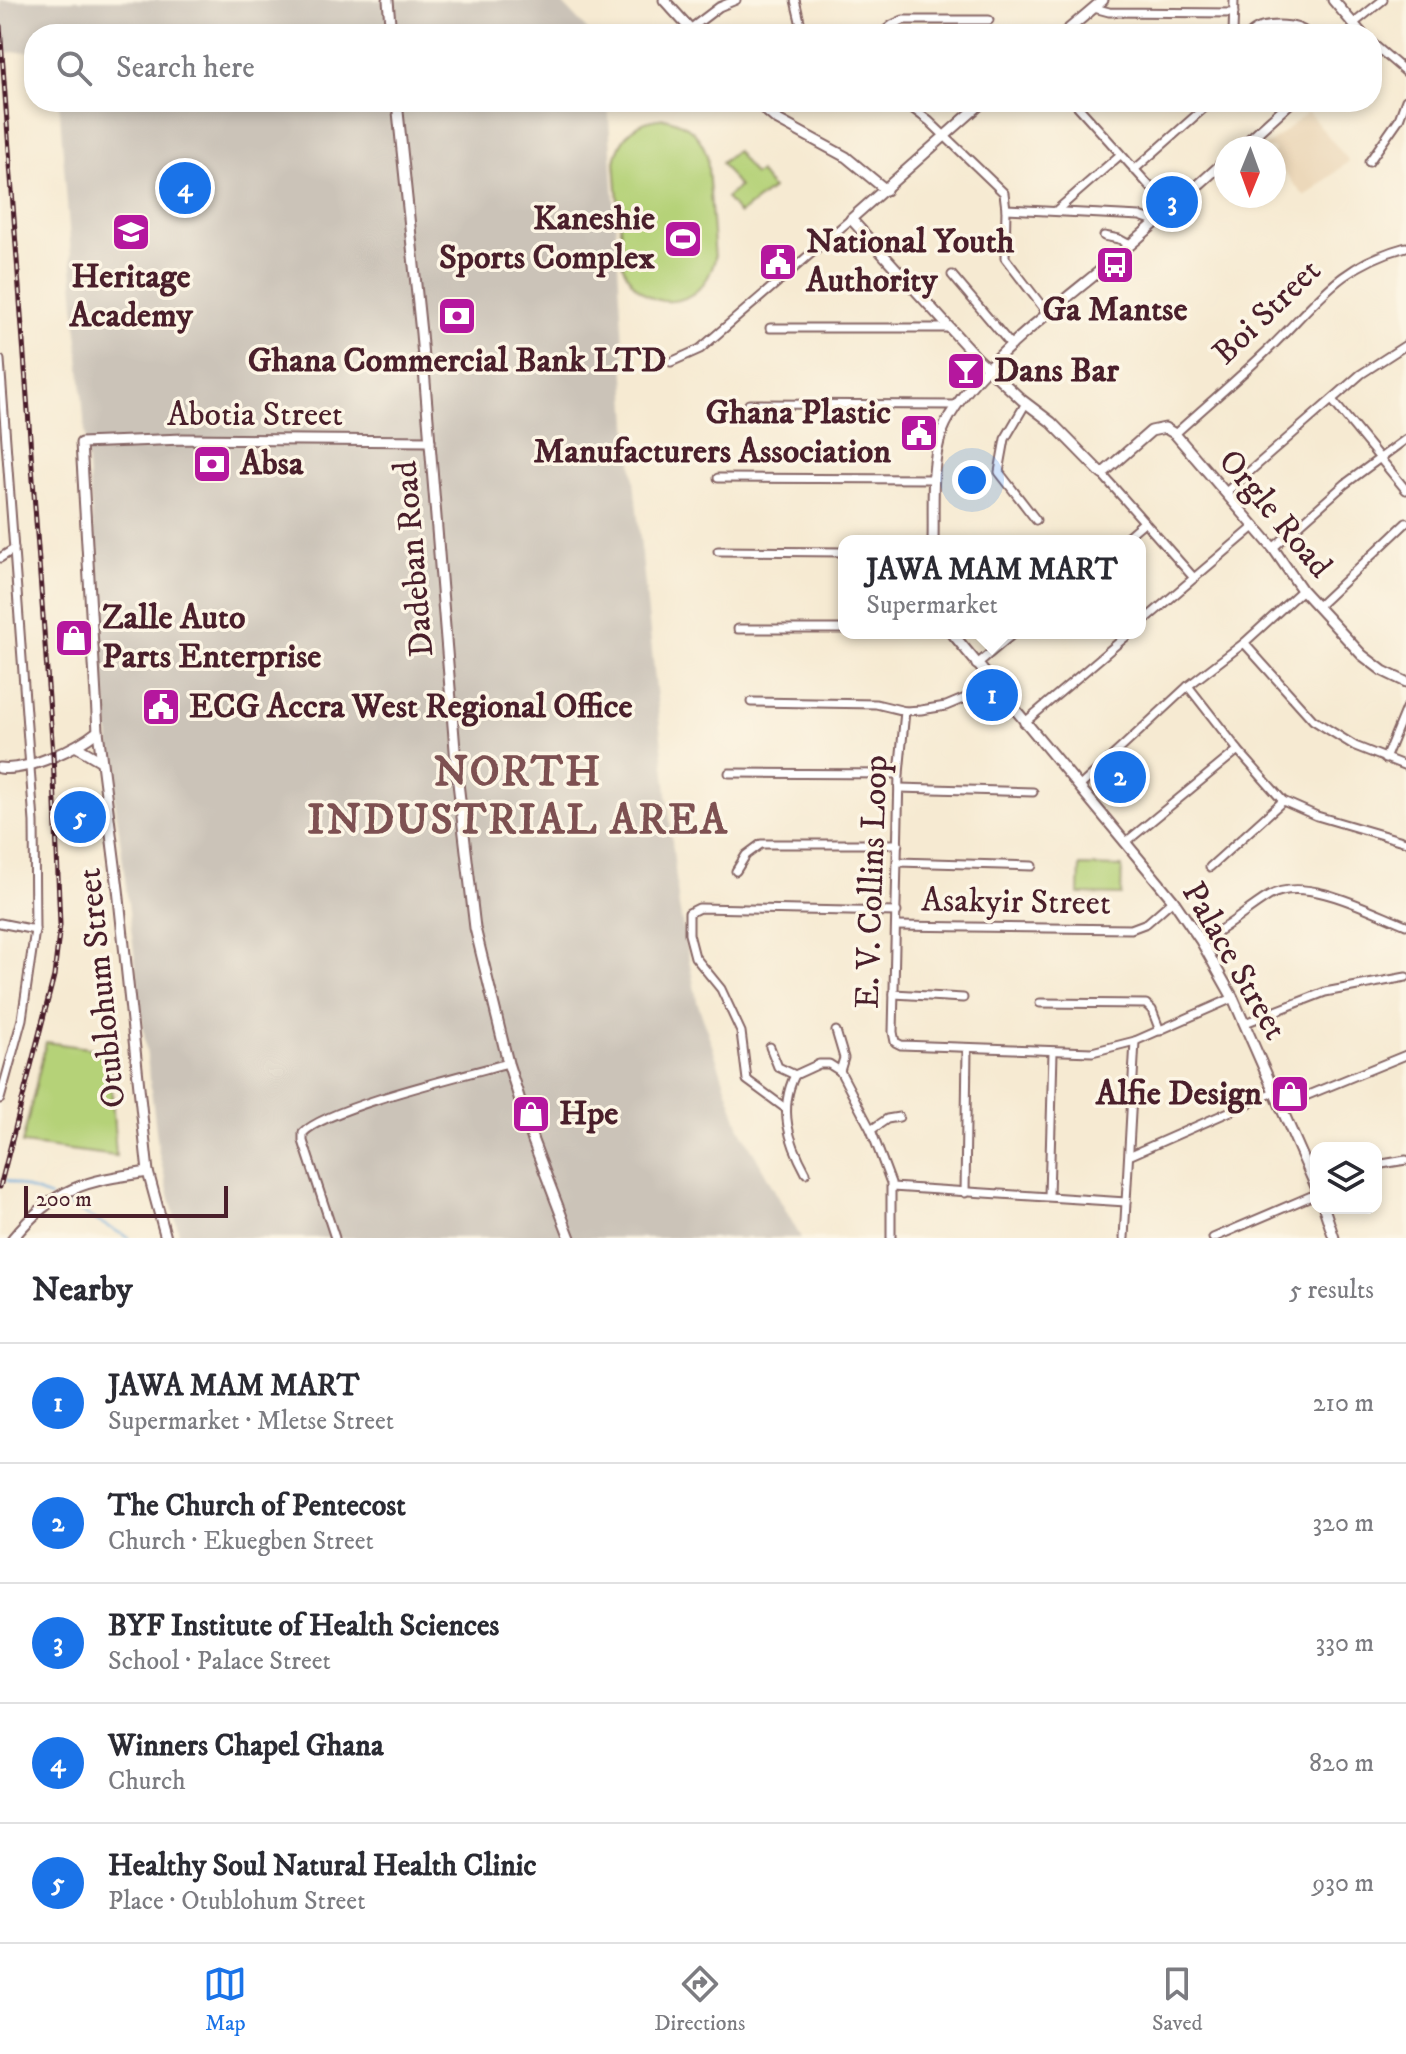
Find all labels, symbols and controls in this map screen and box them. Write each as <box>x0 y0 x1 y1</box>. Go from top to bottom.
search box <box>24 24 1382 112</box>
icon: search <box>52 46 96 90</box>
text: Search here <box>116 50 255 87</box>
north arrow <box>1214 136 1286 208</box>
pin: 4 <box>159 158 211 218</box>
pin: 3 <box>1146 172 1198 232</box>
place label: Kaneshie Sports Complex <box>439 198 655 279</box>
school or university icon: Heritage Academy <box>110 211 152 253</box>
sports icon: Kaneshie Sports Complex <box>662 218 704 260</box>
place label: National Youth Authority <box>805 221 1015 302</box>
public building icon: National Youth Authority <box>757 241 799 283</box>
bus stop icon: Ga Mantse <box>1094 244 1136 286</box>
street label: Boi Street <box>1204 250 1330 374</box>
place label: Heritage Academy <box>68 256 193 337</box>
place label: Ga Mantse <box>1043 289 1187 331</box>
bank icon: Ghana Commercial Bank LTD <box>436 295 478 337</box>
place label: Ghana Commercial Bank LTD <box>248 340 666 382</box>
bar icon: Dans Bar <box>945 350 987 392</box>
place label: Dans Bar <box>994 350 1119 392</box>
place label: Ghana Plastic Manufacturers Association <box>534 392 891 473</box>
street label: Abotia Street <box>167 394 343 436</box>
public building icon: Ghana Plastic Manufacturers Association <box>898 412 940 454</box>
street label: Orgle Road <box>1209 441 1341 587</box>
bank icon: Absa <box>191 443 233 485</box>
place label: Absa <box>239 443 304 485</box>
street label: Dadeban Road <box>385 459 443 659</box>
your location <box>952 460 992 500</box>
popup <box>838 535 1146 639</box>
text: JAWA MAM MART <box>866 552 1118 589</box>
text: Supermarket <box>866 589 998 622</box>
place label: Zalle Auto Parts Enterprise <box>102 597 321 678</box>
shop icon: Zalle Auto Parts Enterprise <box>53 617 95 659</box>
pin: 1 <box>966 665 1018 725</box>
public building icon: ECG Accra West Regional Office <box>140 686 182 728</box>
place label: ECG Accra West Regional Office <box>189 686 633 728</box>
district label: NORTH INDUSTRIAL AREA <box>307 747 729 847</box>
pin: 2 <box>1094 747 1146 807</box>
street label: E. V. Collins Loop <box>847 754 897 1010</box>
pin: 5 <box>54 787 106 847</box>
street label: Otublohum Street <box>69 866 135 1110</box>
street label: Palace Street <box>1172 875 1296 1047</box>
street label: Asakyir Street <box>921 879 1111 925</box>
place label: Alfie Design <box>1095 1073 1262 1115</box>
shop icon: Alfie Design <box>1269 1073 1311 1115</box>
shop icon: Hpe <box>510 1093 552 1135</box>
place label: Hpe <box>559 1093 618 1135</box>
map controls <box>1310 1142 1382 1214</box>
button: layers <box>1310 1142 1382 1214</box>
scale bar <box>24 1182 228 1218</box>
text: 200 m <box>36 1186 92 1213</box>
text: Nearby <box>32 1269 133 1311</box>
text: 5 results <box>1289 1274 1374 1307</box>
text: JAWA MAM MART <box>108 1368 359 1405</box>
text: 1 <box>53 1387 63 1420</box>
text: 210 m <box>1313 1387 1374 1420</box>
text: Supermarket · Mletse Street <box>108 1405 394 1438</box>
text: The Church of Pentecost <box>108 1488 406 1525</box>
text: 2 <box>52 1507 64 1540</box>
text: 320 m <box>1312 1507 1374 1540</box>
text: Church · Ekuegben Street <box>108 1525 374 1558</box>
text: BYF Institute of Health Sciences <box>108 1608 499 1645</box>
text: 3 <box>53 1627 63 1660</box>
text: 330 m <box>1316 1627 1374 1660</box>
text: School · Palace Street <box>108 1645 331 1678</box>
text: Winners Chapel Ghana <box>108 1728 384 1765</box>
text: 4 <box>51 1747 65 1780</box>
text: 820 m <box>1309 1747 1374 1780</box>
text: Church <box>108 1765 186 1798</box>
text: Healthy Soul Natural Health Clinic <box>108 1848 537 1885</box>
text: 5 <box>52 1867 64 1900</box>
text: 930 m <box>1312 1867 1374 1900</box>
text: Place · Otublohum Street <box>108 1885 365 1918</box>
tab: Map <box>203 1962 247 2037</box>
tab: Directions <box>654 1962 745 2037</box>
tab: Saved <box>1152 1962 1203 2037</box>

